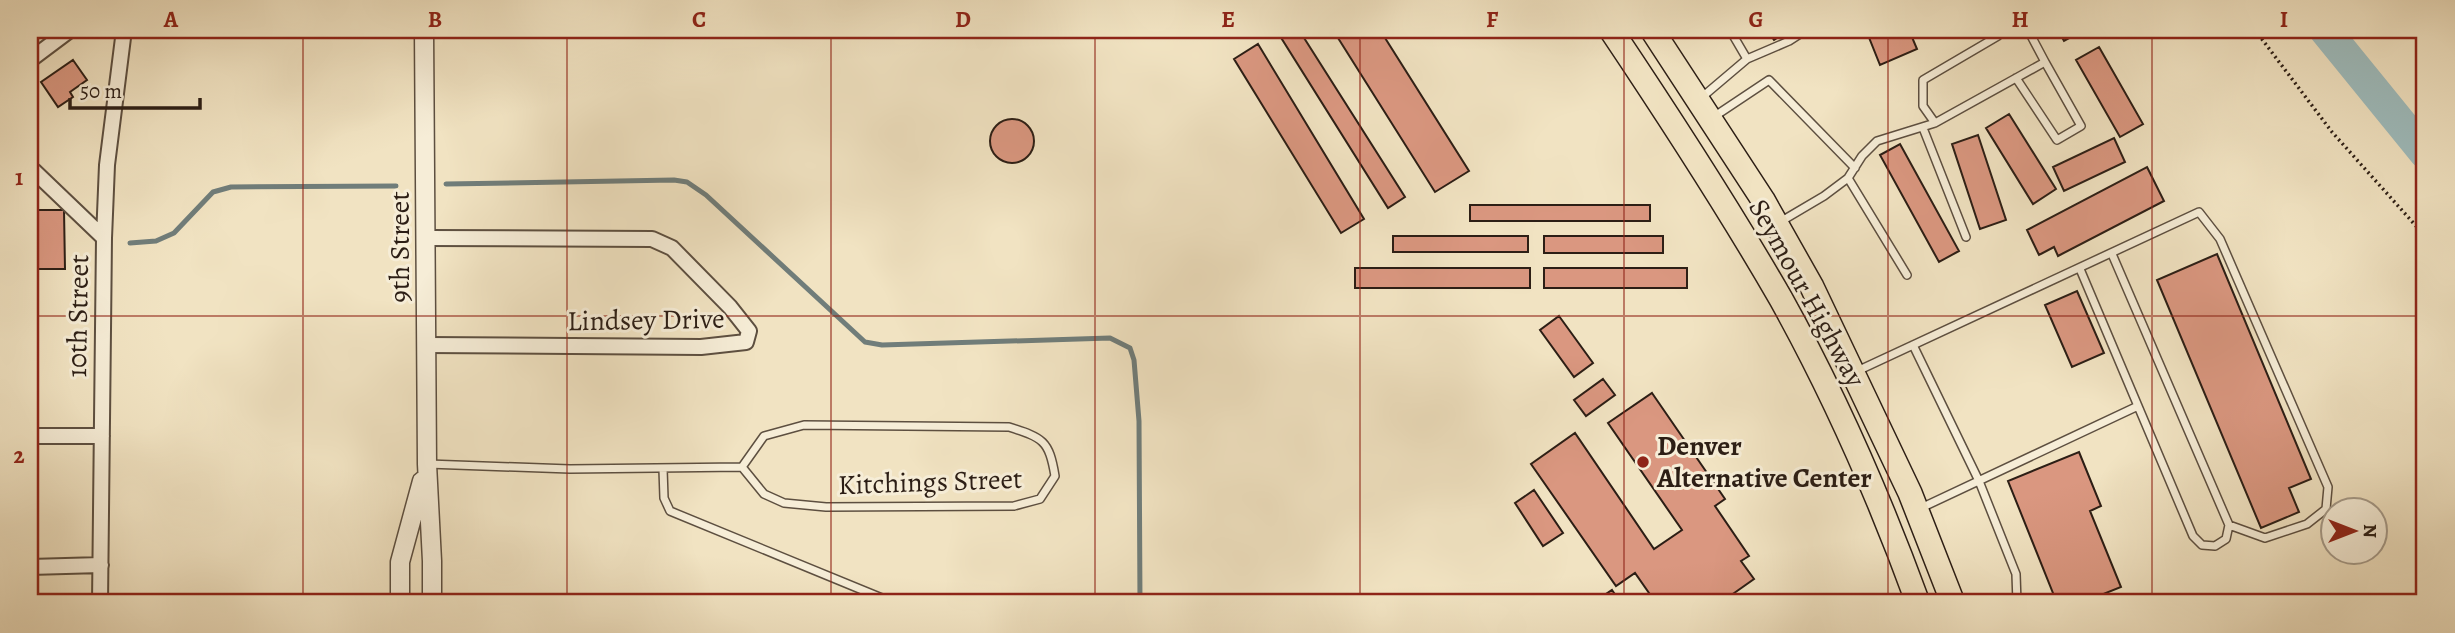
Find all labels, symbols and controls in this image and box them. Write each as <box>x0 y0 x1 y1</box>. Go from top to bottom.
text: A <box>163 4 179 35</box>
text: B <box>428 4 442 35</box>
text: C <box>692 4 706 35</box>
text: D <box>955 4 971 35</box>
text: E <box>1221 4 1235 35</box>
text: F <box>1486 4 1499 35</box>
text: G <box>1748 4 1764 35</box>
text: H <box>2011 4 2029 35</box>
text: I <box>2280 4 2288 35</box>
scale bar <box>70 66 200 110</box>
text: 50 m <box>80 77 122 105</box>
text: 1 <box>15 162 23 193</box>
street label: 9th Street <box>381 191 419 303</box>
street label: Seymour Highway <box>1740 192 1875 394</box>
street label: 10th Street <box>58 254 98 378</box>
street label: Lindsey Drive <box>567 300 725 340</box>
place label: Denver Alternative Center <box>1656 427 1872 497</box>
text: 2 <box>13 440 25 471</box>
marker: Denver Alternative Center <box>1635 454 1651 470</box>
street label: Kitchings Street <box>837 460 1023 504</box>
north arrow <box>2318 496 2388 566</box>
text: N <box>2357 524 2383 538</box>

